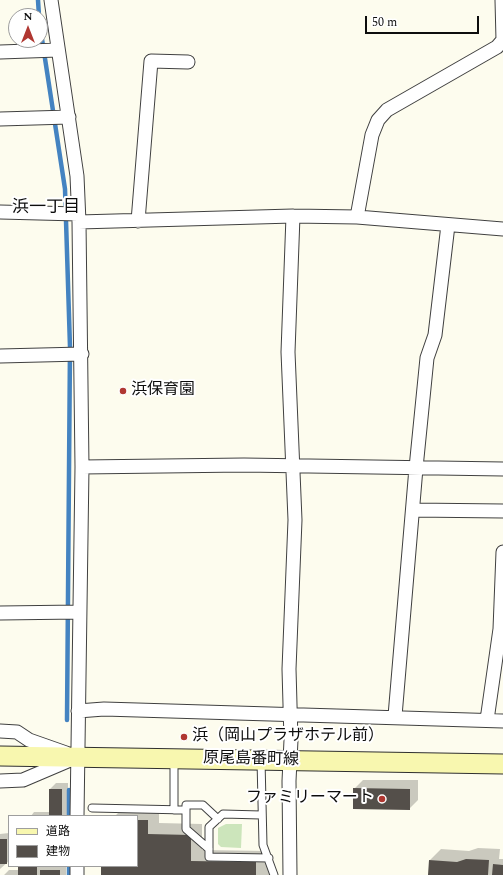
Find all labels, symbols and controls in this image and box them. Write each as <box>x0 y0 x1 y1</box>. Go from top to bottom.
north arrow <box>8 8 48 48</box>
text: N <box>24 8 32 25</box>
scale bar <box>367 8 481 34</box>
text: 50 m <box>372 13 397 32</box>
district label: 浜一丁目 <box>12 199 80 219</box>
place label: 浜保育園 <box>131 381 195 401</box>
marker: 浜保育園 <box>118 386 128 396</box>
place label: 浜（岡山プラザホテル前） <box>192 727 384 747</box>
marker: 浜（岡山プラザホテル前） <box>179 732 189 742</box>
street label: 原尾島番町線 <box>203 750 299 770</box>
place label: ファミリーマート <box>246 789 374 809</box>
marker: ファミリーマート <box>377 794 387 804</box>
legend <box>8 815 138 867</box>
text: 道路 <box>46 822 70 841</box>
text: 建物 <box>46 842 70 861</box>

